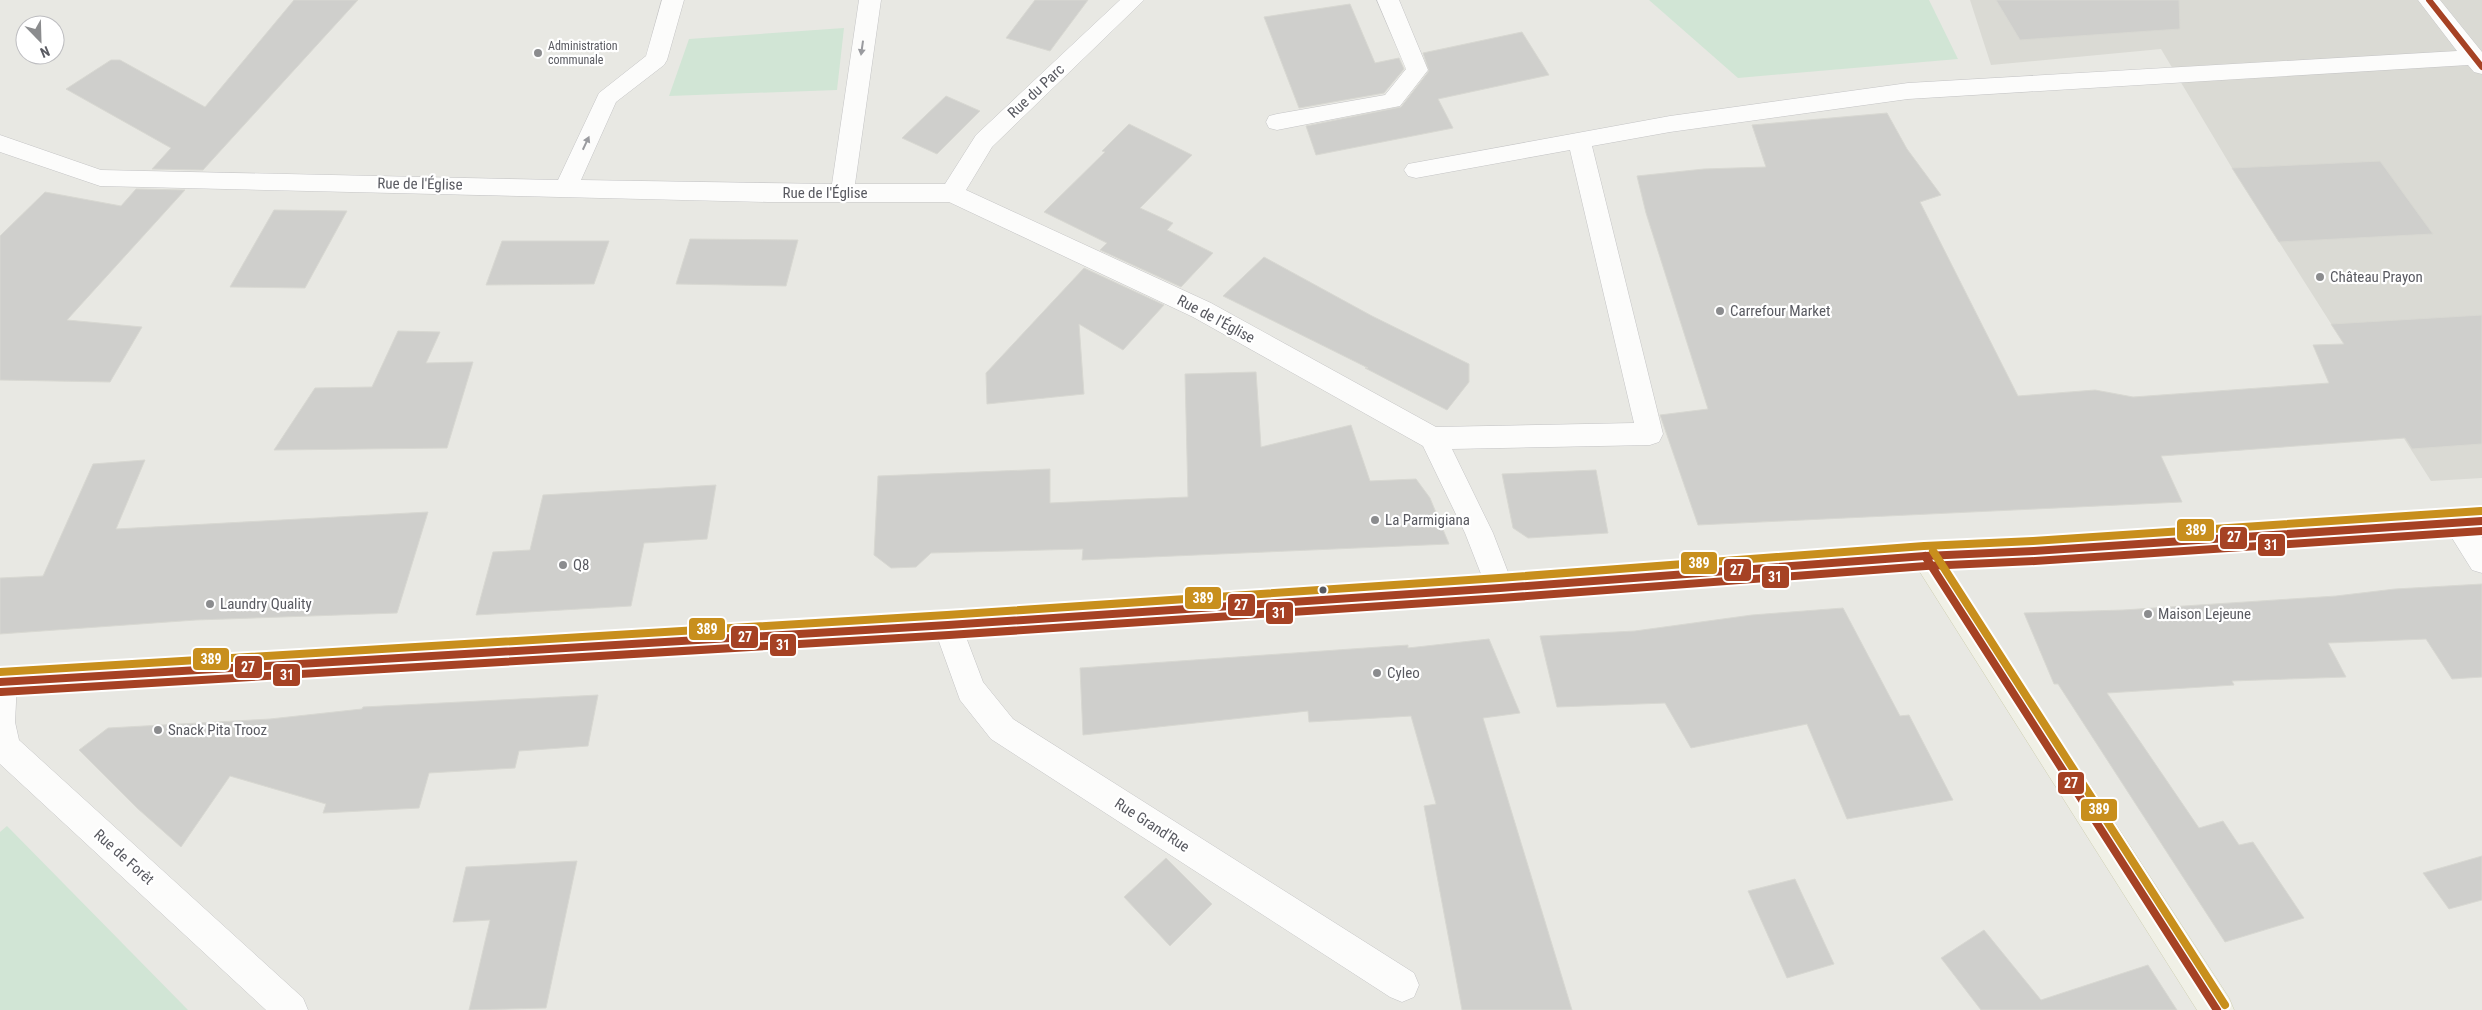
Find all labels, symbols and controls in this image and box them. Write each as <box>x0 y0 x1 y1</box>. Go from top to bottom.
north arrow <box>15 15 65 65</box>
place label: Administration communale <box>548 39 618 67</box>
one-way arrow <box>858 41 866 57</box>
text: N <box>38 43 52 61</box>
marker: Administration communale <box>532 47 544 59</box>
street label: Rue du Parc <box>1004 60 1068 122</box>
one-way arrow <box>582 136 591 151</box>
street label: Rue de l'Église <box>377 174 463 194</box>
street label: Rue de l'Église <box>782 184 868 202</box>
place label: Château Prayon <box>2330 268 2423 286</box>
marker: Château Prayon <box>2314 271 2326 283</box>
street label: Rue de l'Église <box>1174 291 1258 347</box>
place label: Carrefour Market <box>1730 302 1830 320</box>
marker: Carrefour Market <box>1714 305 1726 317</box>
place label: La Parmigiana <box>1385 511 1470 529</box>
marker: La Parmigiana <box>1369 514 1381 526</box>
line badge: 389 <box>2176 518 2215 542</box>
text: 389 <box>2185 522 2207 538</box>
line badge: 27 <box>2219 526 2248 550</box>
text: 27 <box>2227 529 2241 545</box>
line badge: 31 <box>2257 533 2286 557</box>
text: 31 <box>2264 537 2278 553</box>
line badge: 389 <box>1680 551 1718 575</box>
text: 389 <box>1688 555 1710 571</box>
place label: Q8 <box>573 556 589 574</box>
line badge: 27 <box>1723 558 1752 582</box>
marker: Q8 <box>557 559 569 571</box>
text: 27 <box>1730 562 1744 578</box>
line badge: 31 <box>1761 565 1790 589</box>
text: 31 <box>1768 569 1782 585</box>
unlabelled marker <box>1318 585 1328 595</box>
line badge: 389 <box>1184 586 1222 610</box>
text: 389 <box>1192 590 1214 606</box>
line badge: 27 <box>1227 593 1256 617</box>
place label: Laundry Quality <box>220 595 312 613</box>
text: 27 <box>1234 597 1248 613</box>
marker: Laundry Quality <box>204 598 216 610</box>
line badge: 31 <box>1265 601 1294 625</box>
text: 31 <box>1272 605 1286 621</box>
place label: Maison Lejeune <box>2158 605 2251 623</box>
marker: Maison Lejeune <box>2142 608 2154 620</box>
line badge: 389 <box>688 617 726 641</box>
text: 389 <box>696 621 718 637</box>
line badge: 27 <box>730 625 759 649</box>
text: 27 <box>738 629 752 645</box>
line badge: 31 <box>769 633 797 657</box>
text: 31 <box>776 637 790 653</box>
line badge: 389 <box>192 647 230 671</box>
text: 389 <box>200 651 222 667</box>
line badge: 27 <box>234 655 263 679</box>
text: 27 <box>241 659 255 675</box>
line badge: 31 <box>272 663 301 687</box>
place label: Cyleo <box>1387 664 1420 682</box>
text: 31 <box>280 667 294 683</box>
marker: Cyleo <box>1371 667 1383 679</box>
place label: Snack Pita Trooz <box>168 721 267 739</box>
marker: Snack Pita Trooz <box>152 724 164 736</box>
line badge: 27 <box>2057 771 2085 795</box>
text: 27 <box>2064 775 2078 791</box>
street label: Rue Grand'Rue <box>1111 794 1193 856</box>
line badge: 389 <box>2080 798 2118 822</box>
text: 389 <box>2088 801 2110 817</box>
street label: Rue de Forêt <box>90 826 158 888</box>

